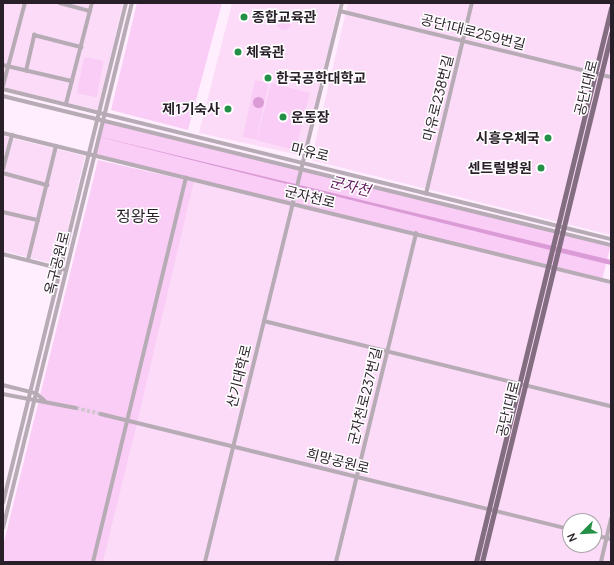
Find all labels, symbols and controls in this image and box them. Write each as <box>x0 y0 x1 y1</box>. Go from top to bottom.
place label: 종합교육관 <box>252 9 316 25</box>
street label: 공단1대로259번길 <box>419 11 527 53</box>
marker: 종합교육관 <box>239 12 249 22</box>
place label: 체육관 <box>246 44 285 60</box>
marker: 체육관 <box>233 47 243 57</box>
street label: 마유로238번길 <box>419 53 457 143</box>
street label: 공단1대로 <box>571 58 601 118</box>
place label: 한국공학대학교 <box>276 70 366 86</box>
marker: 한국공학대학교 <box>263 73 273 83</box>
place label: 제1기숙사 <box>162 101 220 117</box>
marker: 제1기숙사 <box>223 104 233 114</box>
place label: 운동장 <box>291 109 330 125</box>
marker: 운동장 <box>278 112 288 122</box>
place label: 시흥우체국 <box>476 130 540 146</box>
marker: 시흥우체국 <box>543 133 553 143</box>
street label: 마유로 <box>289 139 331 165</box>
place label: 센트럴병원 <box>468 160 532 176</box>
marker: 센트럴병원 <box>535 162 547 174</box>
water label: 군자천 <box>328 172 372 200</box>
street label: 군자천로 <box>283 183 337 211</box>
district label: 정왕동 <box>116 206 160 226</box>
street label: 옥구공원로 <box>41 230 73 296</box>
street label: 산기대학로 <box>223 343 255 409</box>
street label: 군자천로237번길 <box>345 345 385 447</box>
street label: 공단1대로 <box>493 379 523 439</box>
street label: 희망공원로 <box>305 445 371 477</box>
north arrow <box>562 513 602 553</box>
text: N <box>563 531 580 544</box>

